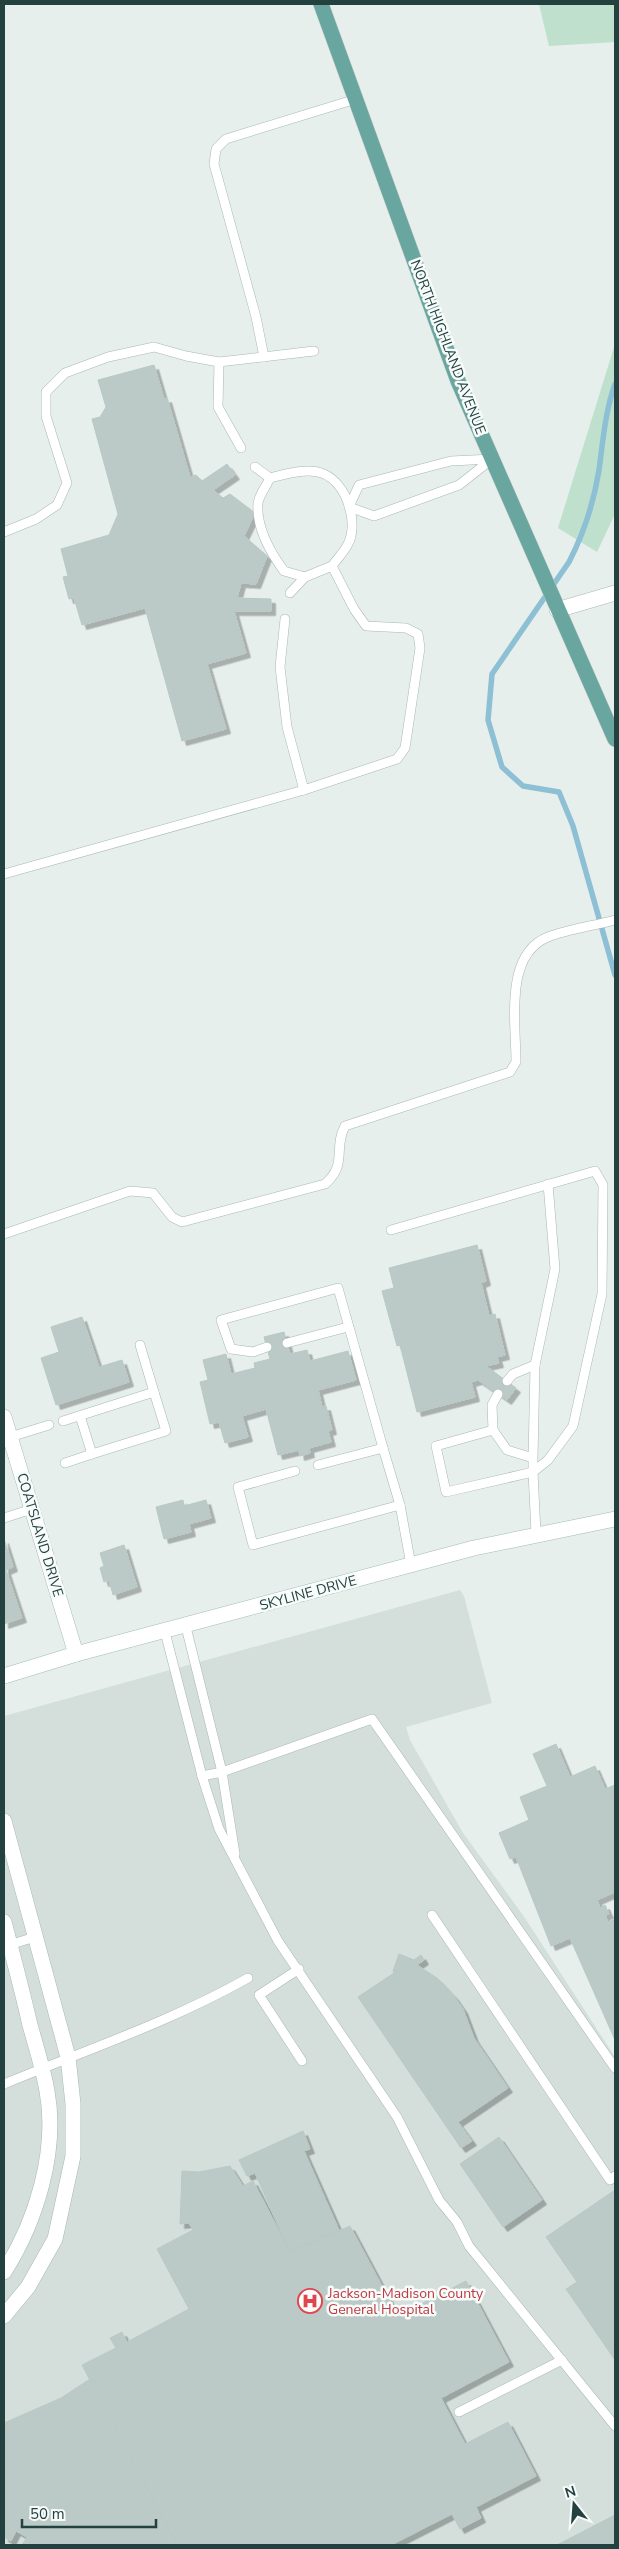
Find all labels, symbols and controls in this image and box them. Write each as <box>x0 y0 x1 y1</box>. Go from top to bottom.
street label: NORTH HIGHLAND AVENUE <box>406 257 490 437</box>
street label: COATSLAND DRIVE <box>12 1471 68 1599</box>
street label: SKYLINE DRIVE <box>257 1571 359 1615</box>
place label: Jackson-Madison County General Hospital <box>327 2284 484 2319</box>
hospital icon: Jackson-Madison County General Hospital <box>297 2288 323 2314</box>
north arrow <box>549 2479 599 2529</box>
text: N <box>563 2481 578 2503</box>
scale bar <box>22 2496 156 2528</box>
text: 50 m <box>30 2504 65 2524</box>

